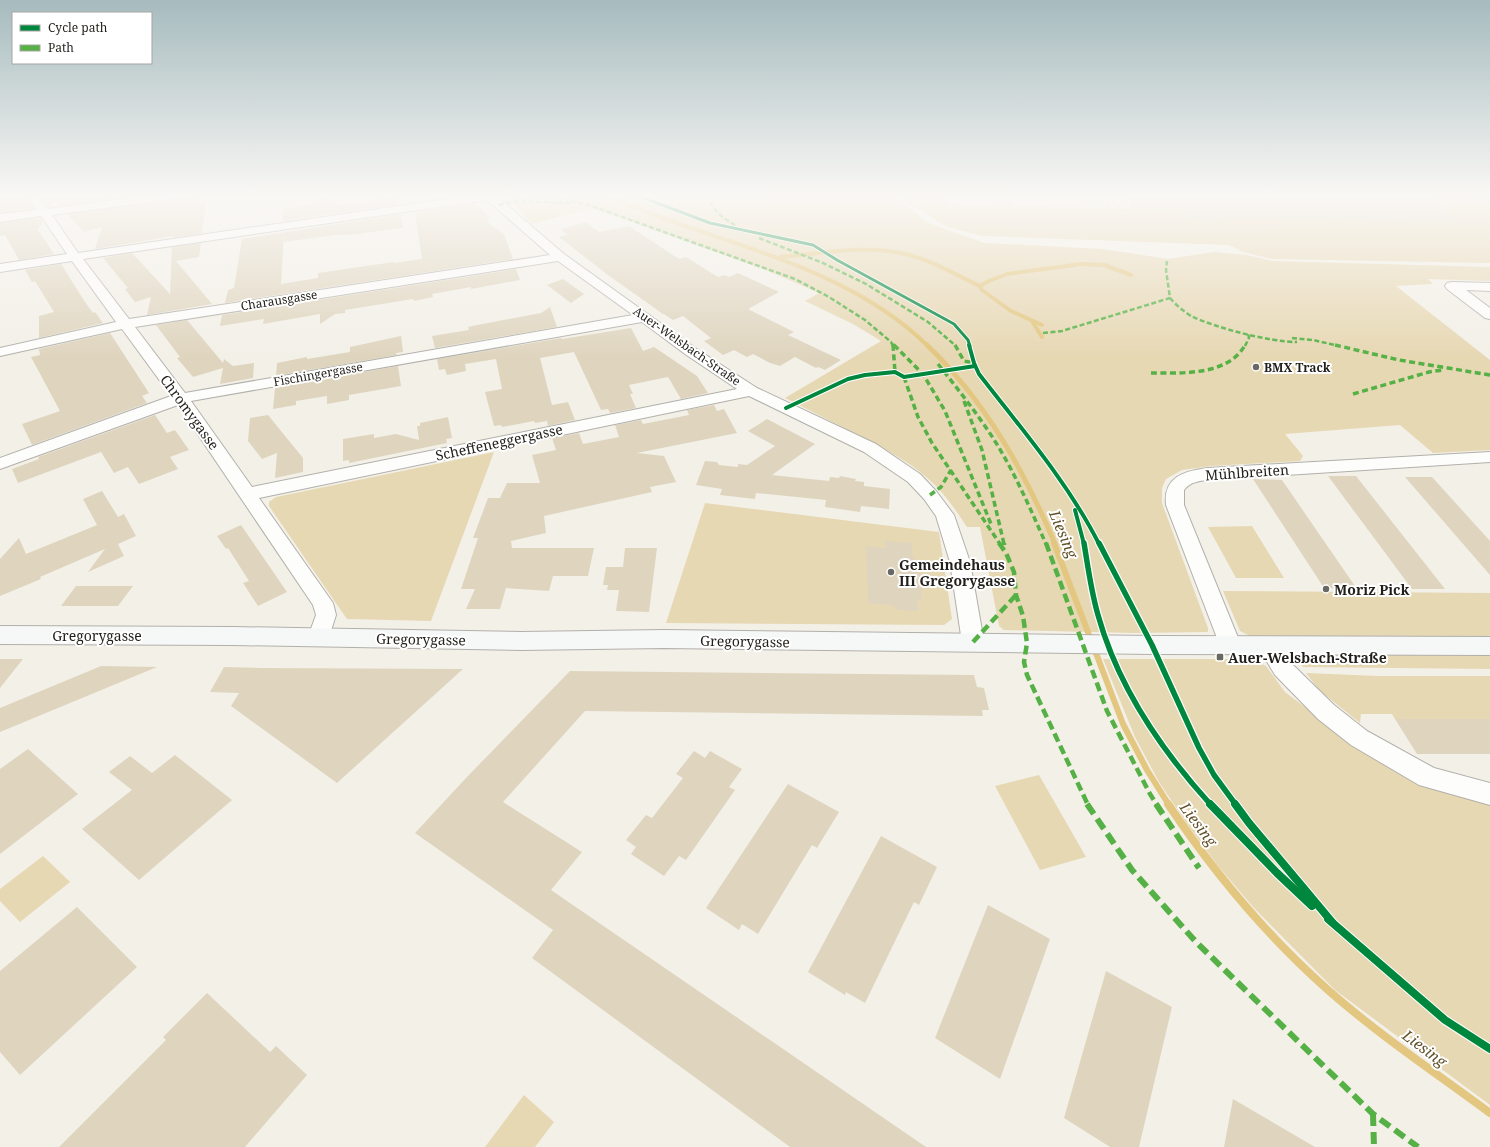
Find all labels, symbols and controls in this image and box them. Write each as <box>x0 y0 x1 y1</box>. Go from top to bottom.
legend <box>12 12 152 64</box>
text: Cycle path <box>48 19 108 36</box>
text: Path <box>48 39 74 56</box>
street label: Charausgasse <box>239 286 319 314</box>
street label: Auer-Welsbach-Straße <box>630 302 744 390</box>
street label: Fischingergasse <box>272 358 364 390</box>
place label: BMX Track <box>1264 359 1331 376</box>
marker: BMX Track <box>1251 362 1261 372</box>
street label: Chromygasse <box>156 371 224 453</box>
street label: Scheffeneggergasse <box>434 419 564 465</box>
street label: Mühlbreiten <box>1205 460 1289 484</box>
water label: Liesing <box>1045 506 1083 562</box>
place label: Gemeindehaus III Gregorygasse <box>899 555 1015 590</box>
marker: Gemeindehaus III Gregorygasse <box>886 567 896 577</box>
place label: Moriz Pick <box>1334 580 1409 599</box>
marker: Moriz Pick <box>1321 584 1331 594</box>
street label: Gregorygasse <box>52 626 142 645</box>
street label: Gregorygasse <box>376 629 466 649</box>
street label: Gregorygasse <box>700 631 790 651</box>
place label: Auer-Welsbach-Straße <box>1228 648 1387 667</box>
marker: Auer-Welsbach-Straße <box>1215 652 1225 662</box>
water label: Liesing <box>1175 797 1222 851</box>
water label: Liesing <box>1398 1024 1452 1071</box>

